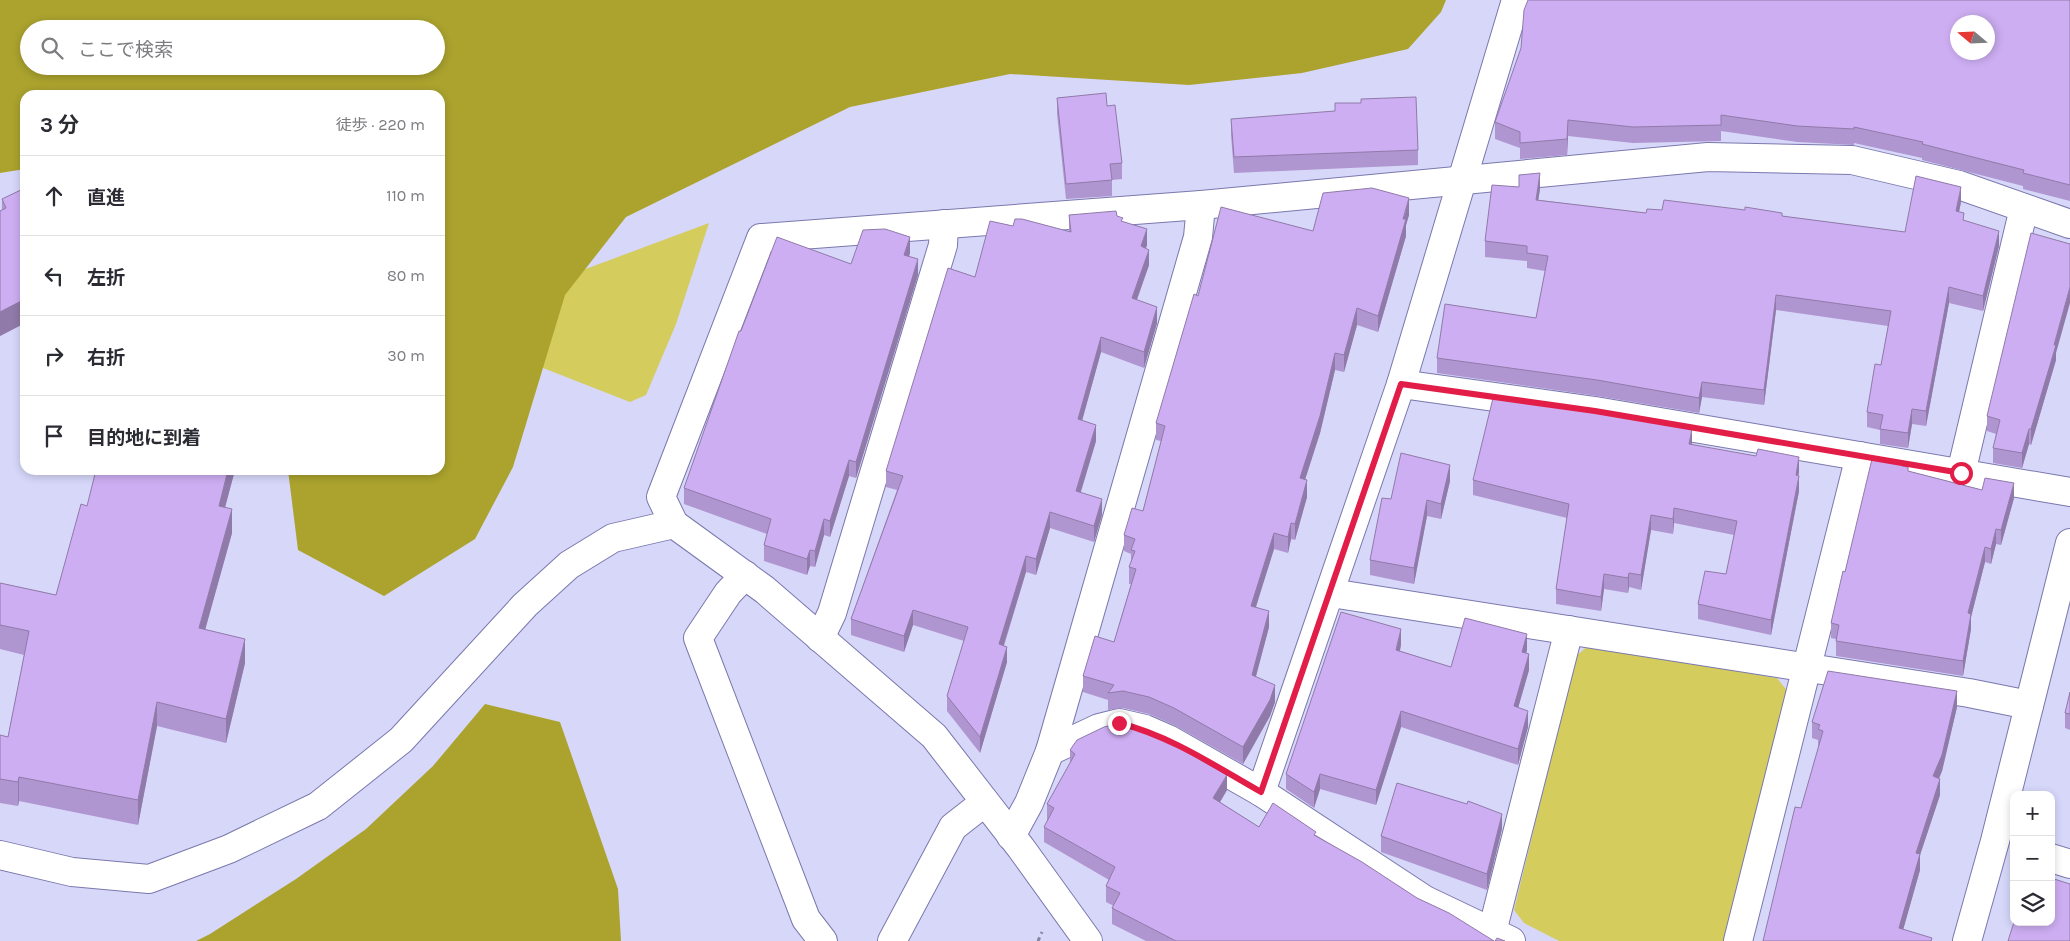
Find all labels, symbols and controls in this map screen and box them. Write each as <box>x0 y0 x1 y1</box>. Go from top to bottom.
north arrow <box>1950 15 1995 60</box>
search box <box>20 20 445 75</box>
icon: search <box>38 34 66 62</box>
text: ここで検索 <box>78 39 173 61</box>
text: 3 分 <box>40 113 79 137</box>
text: 徒歩 · 220 m <box>336 115 425 134</box>
icon: ahead <box>40 182 68 210</box>
text: 110 m <box>386 186 425 205</box>
text: 直進 <box>87 187 125 209</box>
icon: left <box>40 262 68 290</box>
text: 80 m <box>387 266 425 285</box>
text: 左折 <box>87 267 125 289</box>
icon: right <box>40 342 68 370</box>
text: 30 m <box>387 346 425 365</box>
text: 右折 <box>87 347 125 369</box>
icon: arrive <box>40 422 68 450</box>
text: 目的地に到着 <box>87 427 201 449</box>
route start <box>1950 462 1973 485</box>
route end <box>1108 712 1131 735</box>
map controls <box>2010 791 2055 926</box>
button: + <box>2010 791 2055 836</box>
button: − <box>2010 836 2055 881</box>
button: layers <box>2010 881 2055 926</box>

